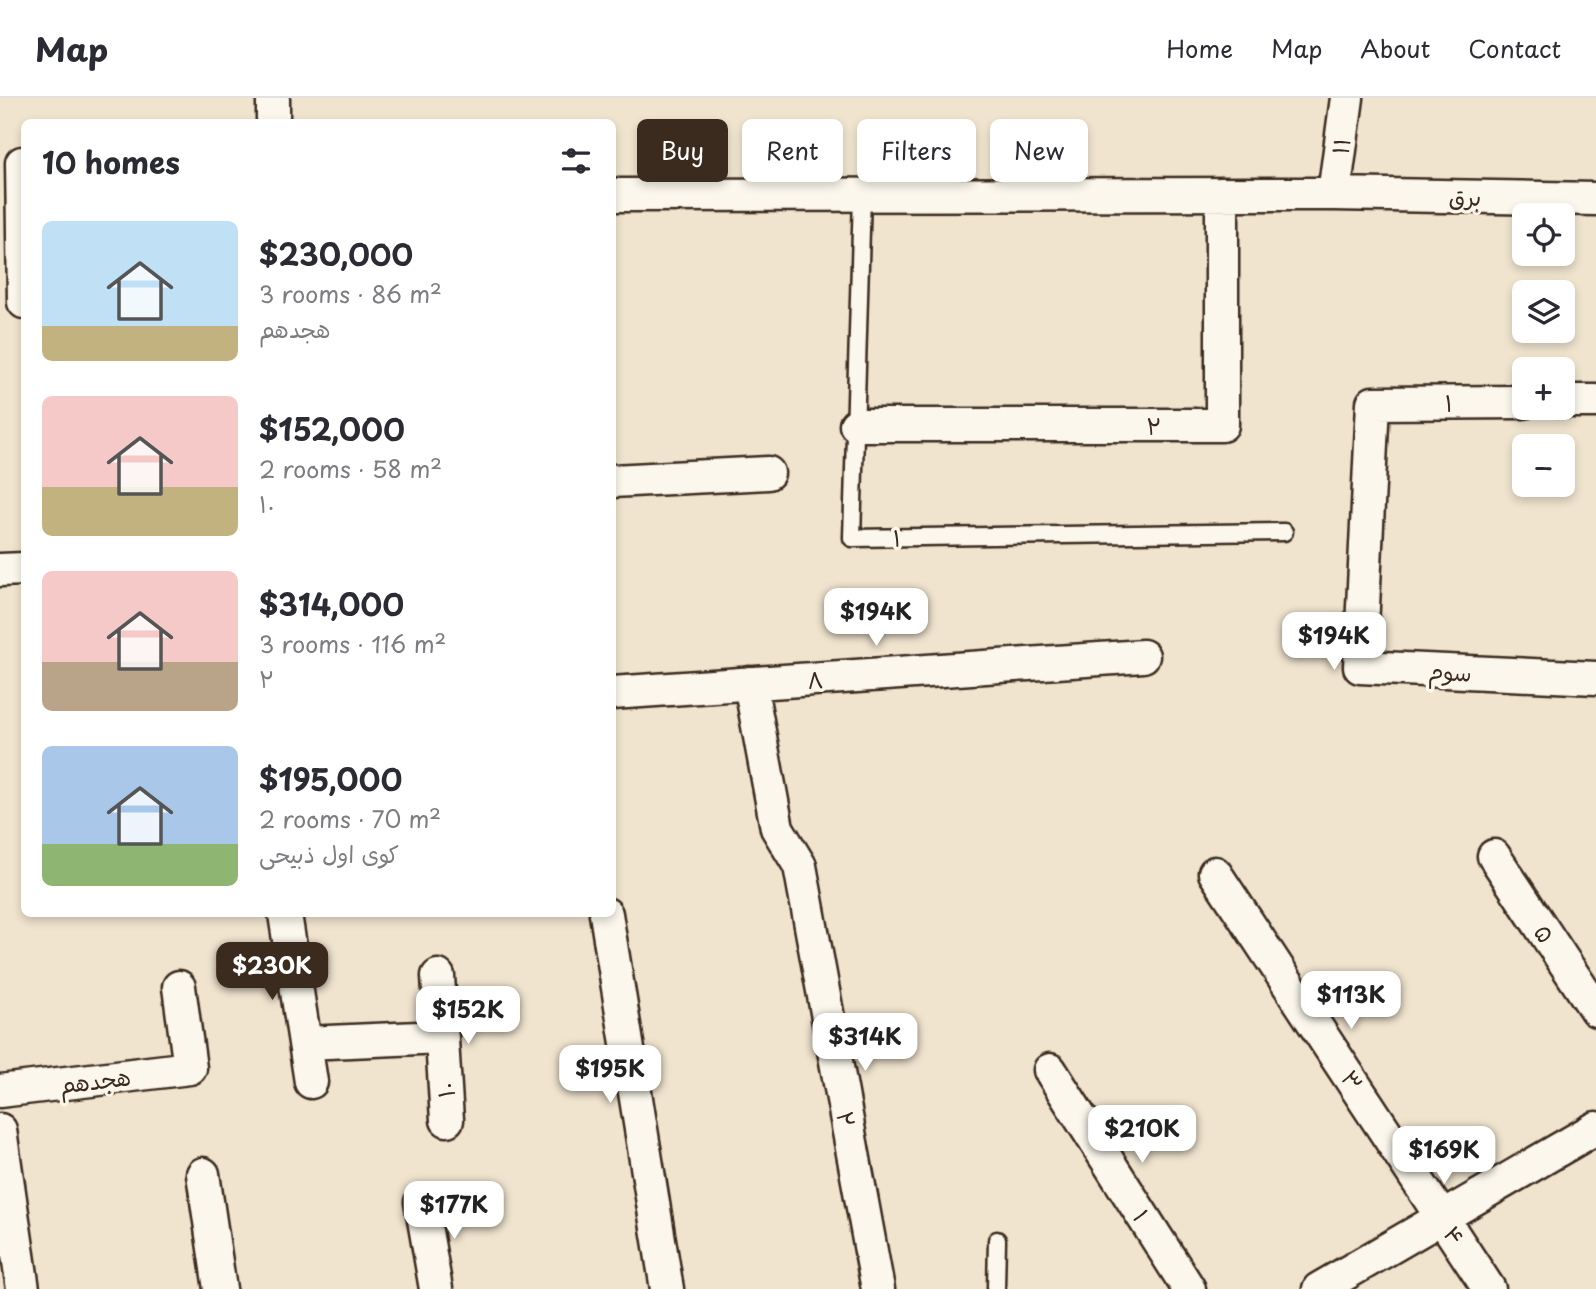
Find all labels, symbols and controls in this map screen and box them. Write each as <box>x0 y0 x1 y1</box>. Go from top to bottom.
text: Map <box>35 23 108 73</box>
text: Home <box>1166 30 1233 66</box>
text: Map <box>1271 30 1322 66</box>
text: About <box>1360 30 1430 66</box>
text: Contact <box>1468 30 1561 66</box>
chip: Buy <box>637 119 728 182</box>
chip: Rent <box>742 119 843 182</box>
chip: Filters <box>857 119 976 182</box>
chip: New <box>990 119 1088 182</box>
street label: ۱۱ <box>1322 135 1358 157</box>
text: 10 homes <box>42 139 180 184</box>
icon: filters <box>557 142 595 180</box>
street label: برق <box>1448 178 1482 214</box>
map controls <box>1512 203 1575 497</box>
button: locate <box>1512 203 1575 266</box>
text: $230,000 <box>259 231 413 276</box>
icon: home <box>98 249 182 333</box>
text: 3 rooms · 86 m² <box>259 276 442 311</box>
button: layers <box>1512 280 1575 343</box>
text: هجدهم <box>259 311 330 346</box>
button: + <box>1512 357 1575 420</box>
street label: ۱ <box>1445 385 1453 420</box>
text: $152,000 <box>259 406 405 451</box>
street label: ۲ <box>1146 408 1162 443</box>
icon: home <box>98 424 182 508</box>
button: − <box>1512 434 1575 497</box>
text: 2 rooms · 58 m² <box>259 451 442 486</box>
text: ۱۰ <box>259 486 275 521</box>
street label: ۱ <box>893 519 901 555</box>
text: $314,000 <box>259 581 404 626</box>
pin: $194K <box>827 588 925 648</box>
text: $194K <box>840 593 912 628</box>
icon: home <box>98 599 182 683</box>
pin: $194K <box>1285 612 1383 672</box>
text: $194K <box>1298 617 1370 652</box>
text: 3 rooms · 116 m² <box>259 626 446 661</box>
street label: سوم <box>1427 652 1473 691</box>
text: ۲ <box>259 661 275 696</box>
street label: ۸ <box>806 661 824 697</box>
text: $195,000 <box>259 756 402 801</box>
icon: home <box>98 774 182 858</box>
text: 2 rooms · 70 m² <box>259 801 441 836</box>
text: کوی اول ذبیحی <box>259 836 399 871</box>
street label: ۵ <box>1526 917 1564 949</box>
pin: $230K <box>223 942 321 1002</box>
text: $230K <box>232 947 312 982</box>
pin: $113K <box>1302 972 1400 1031</box>
text: $113K <box>1317 976 1385 1011</box>
pin: $152K <box>419 986 517 1046</box>
text: $152K <box>432 991 504 1026</box>
pin: $314K <box>816 1014 914 1073</box>
text: $314K <box>828 1018 902 1053</box>
pin: $195K <box>561 1046 659 1105</box>
text: $195K <box>575 1050 645 1085</box>
street label: هجدهم <box>57 1058 133 1104</box>
street label: ۳ <box>1333 1062 1373 1098</box>
street label: ۱۰ <box>427 1081 463 1099</box>
pin: $210K <box>1093 1105 1191 1165</box>
street label: ۲ <box>828 1108 866 1130</box>
text: $210K <box>1104 1110 1180 1145</box>
pin: $169K <box>1395 1126 1493 1186</box>
text: $169K <box>1408 1131 1480 1166</box>
pin: $177K <box>405 1182 503 1241</box>
text: $177K <box>420 1186 488 1221</box>
street label: ۱ <box>1125 1202 1159 1228</box>
street label: ۴ <box>1436 1218 1474 1252</box>

